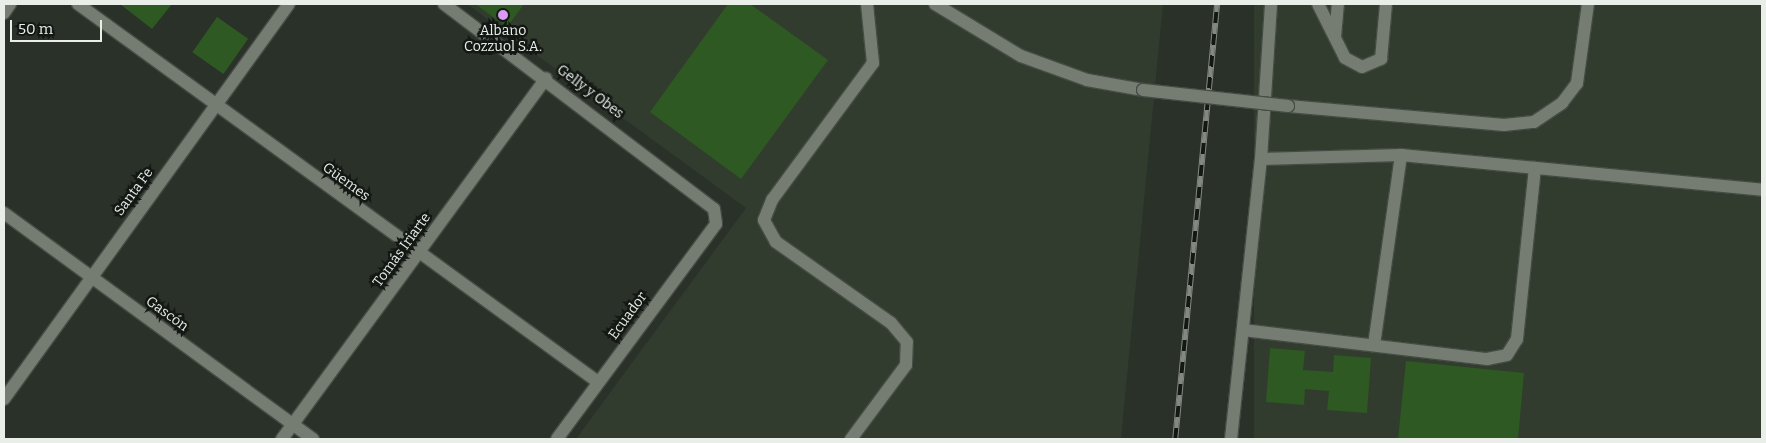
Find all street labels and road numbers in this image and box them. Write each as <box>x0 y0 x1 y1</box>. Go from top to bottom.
street label: Gelly y Obes <box>553 62 627 122</box>
street label: Güemes <box>319 159 373 205</box>
street label: Santa Fe <box>111 165 157 219</box>
street label: Tomás Iriarte <box>370 210 434 290</box>
street label: Ecuador <box>605 289 651 343</box>
street label: Gascón <box>143 293 191 335</box>

